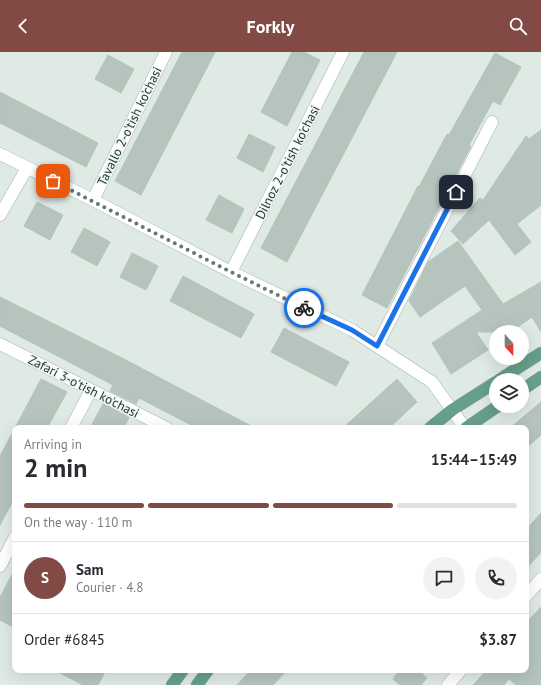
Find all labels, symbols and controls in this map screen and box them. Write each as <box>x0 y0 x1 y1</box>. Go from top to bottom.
icon: back <box>12 15 34 37</box>
text: Forkly <box>247 15 294 38</box>
icon: search <box>507 15 529 37</box>
street label: Tavallo 2-o'tish ko'chasi <box>93 64 166 188</box>
street label: Dilnoz 2-o'tish ko'chasi <box>251 102 324 222</box>
pin <box>36 164 70 198</box>
icon: bag <box>42 170 64 192</box>
pin <box>439 175 473 209</box>
icon: home <box>445 181 467 203</box>
courier <box>284 288 324 328</box>
icon: bike <box>293 297 315 319</box>
north arrow <box>489 325 529 365</box>
map controls <box>489 325 529 413</box>
street label: Zafari 3-o'tish ko'chasi <box>25 351 142 422</box>
button: layers <box>489 373 529 413</box>
text: Arriving in <box>24 436 82 453</box>
text: 15:44–15:49 <box>431 450 517 469</box>
text: 2 min <box>24 451 87 484</box>
text: On the way · 110 m <box>24 514 132 531</box>
button: chat <box>423 557 465 599</box>
button: phone <box>475 557 517 599</box>
text: Sam <box>76 560 103 579</box>
text: S <box>41 568 49 587</box>
text: Courier · 4.8 <box>76 579 143 596</box>
text: Order #6845 <box>24 630 105 649</box>
text: $3.87 <box>479 630 517 649</box>

